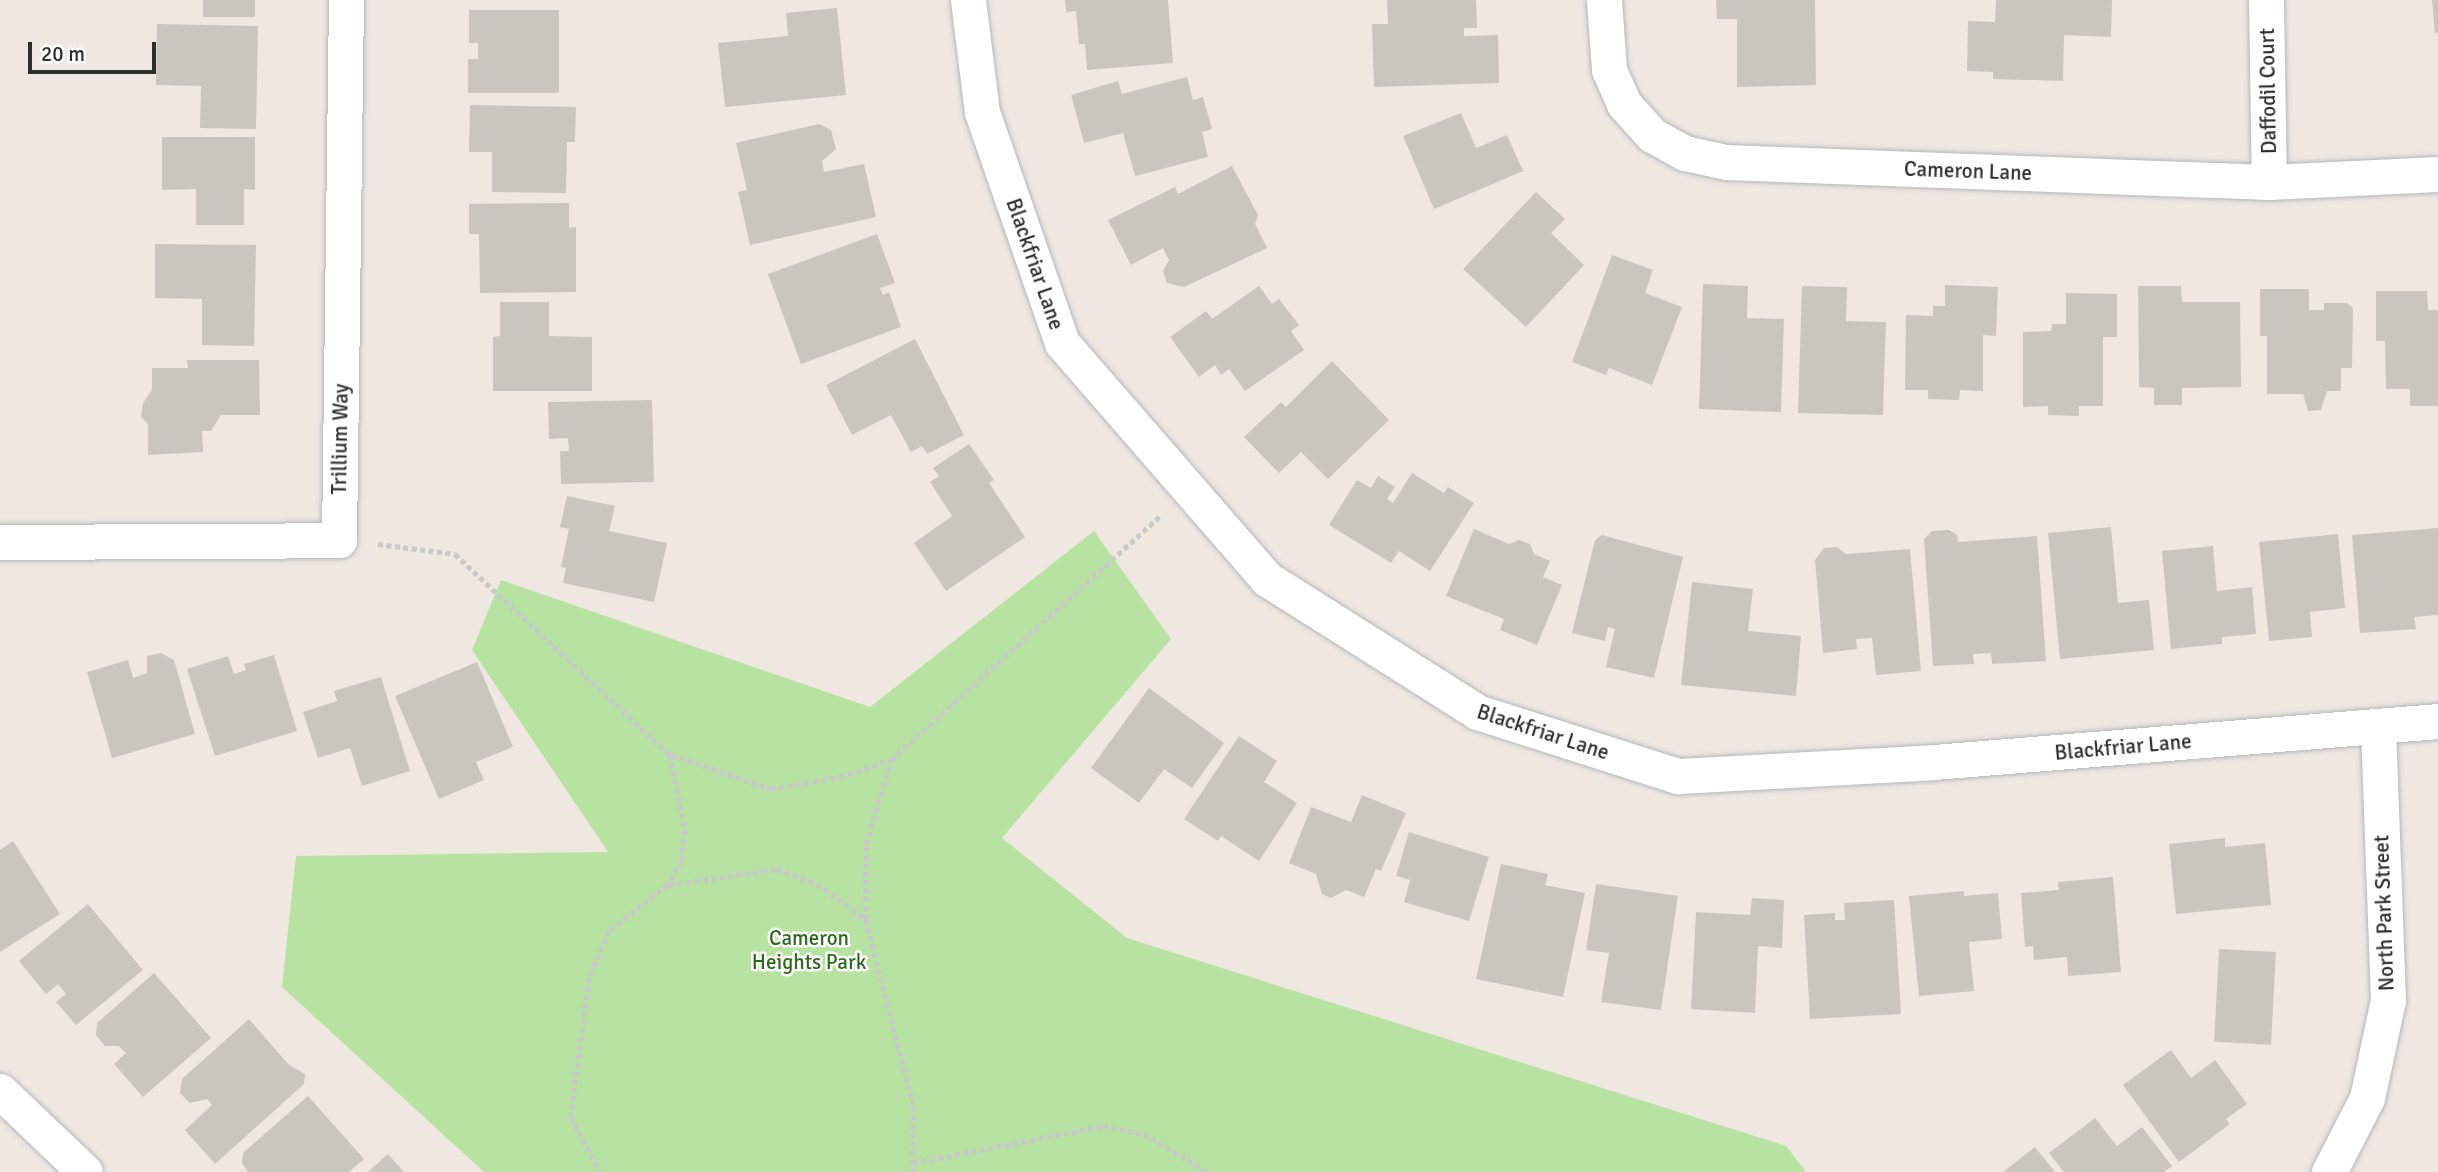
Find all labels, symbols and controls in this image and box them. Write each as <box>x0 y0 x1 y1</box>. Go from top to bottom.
scale bar <box>32 28 159 72</box>
street label: Daffodil Court <box>2254 28 2282 154</box>
text: 20 m <box>41 41 85 67</box>
street label: Cameron Lane <box>1904 156 2032 186</box>
street label: Blackfriar Lane <box>1001 195 1069 333</box>
street label: Trillium Way <box>326 383 354 495</box>
street label: Blackfriar Lane <box>1474 699 1612 765</box>
street label: Blackfriar Lane <box>2053 728 2193 766</box>
street label: North Park Street <box>2369 834 2399 992</box>
park label: Cameron Heights Park <box>752 925 866 975</box>

